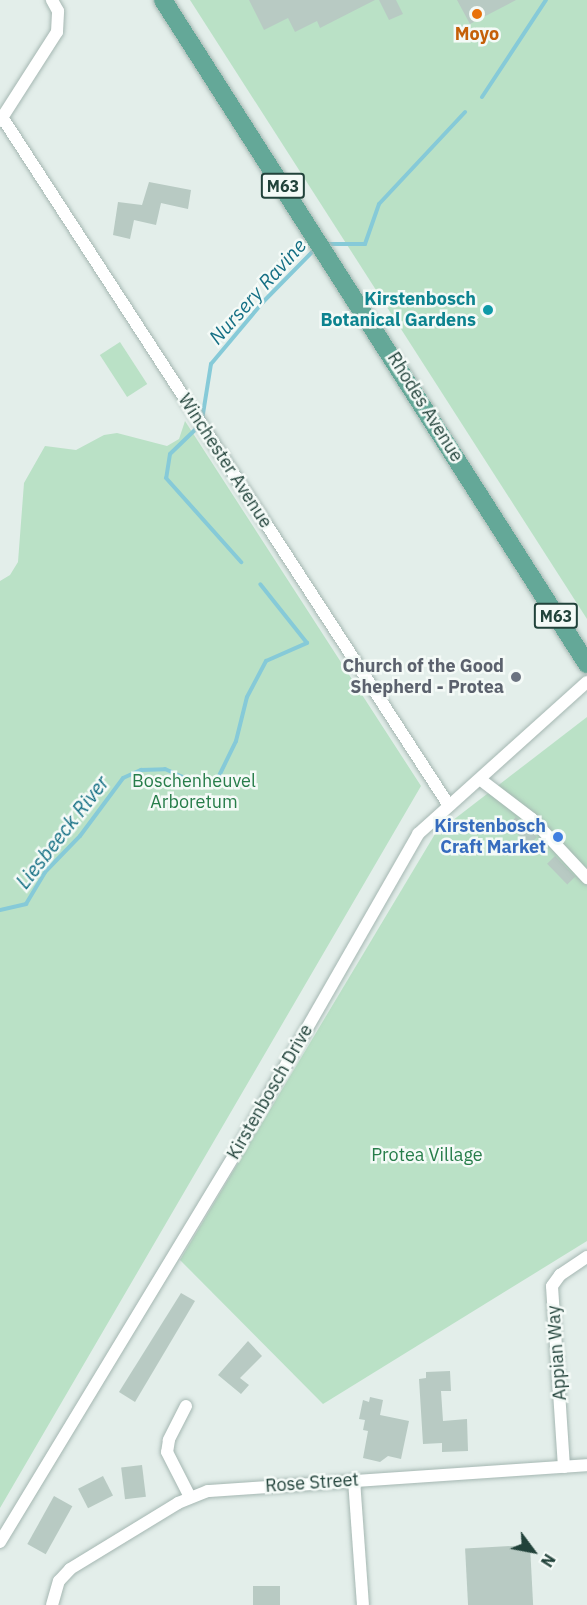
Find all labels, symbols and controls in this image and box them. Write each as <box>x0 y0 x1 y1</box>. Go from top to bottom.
marker: Moyo <box>470 7 484 21</box>
place label: Moyo <box>455 23 499 45</box>
road number: M63 <box>260 173 306 199</box>
water label: Nursery Ravine <box>203 233 311 349</box>
place label: Kirstenbosch Botanical Gardens <box>320 289 476 332</box>
marker: Kirstenbosch Botanical Gardens <box>481 303 495 317</box>
street label: Rhodes Avenue <box>383 348 467 466</box>
street label: Winchester Avenue <box>174 390 276 532</box>
road number: M63 <box>534 603 578 629</box>
place label: Church of the Good Shepherd - Protea <box>342 656 504 698</box>
marker: Church of the Good Shepherd - Protea <box>509 670 523 684</box>
water label: Liesbeeck River <box>11 771 113 893</box>
park label: Boschenheuvel Arboretum <box>132 771 256 814</box>
place label: Kirstenbosch Craft Market <box>434 816 546 858</box>
marker: Kirstenbosch Craft Market <box>551 830 565 844</box>
street label: Kirstenbosch Drive <box>223 1021 317 1163</box>
park label: Protea Village <box>371 1144 483 1166</box>
street label: Appian Way <box>543 1305 571 1401</box>
street label: Rose Street <box>265 1469 359 1497</box>
north arrow <box>503 1521 563 1581</box>
text: N <box>537 1550 560 1571</box>

